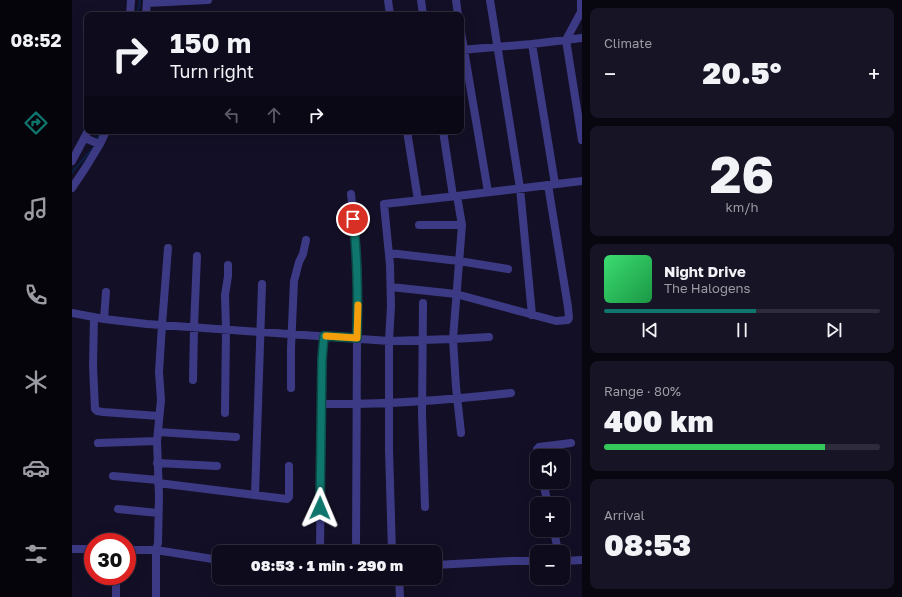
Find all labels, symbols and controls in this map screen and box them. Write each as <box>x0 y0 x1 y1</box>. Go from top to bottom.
text: 150 m <box>170 26 251 59</box>
icon: right <box>104 28 156 80</box>
text: 08:52 <box>11 29 61 51</box>
text: Climate <box>604 35 652 51</box>
text: 20.5° <box>703 55 781 91</box>
text: Turn right <box>170 60 254 82</box>
text: − <box>604 60 616 87</box>
text: + <box>868 60 880 87</box>
icon: left <box>221 104 243 126</box>
icon: ahead <box>263 104 285 126</box>
icon: right <box>305 104 327 126</box>
icon: directions <box>22 109 50 137</box>
text: 26 <box>710 142 774 204</box>
icon: music <box>22 195 50 223</box>
text: km/h <box>725 199 759 215</box>
pin <box>336 202 370 236</box>
icon: arrive <box>342 208 364 230</box>
text: Night Drive <box>664 262 746 280</box>
text: The Halogens <box>664 280 750 296</box>
icon: phone <box>22 281 50 309</box>
icon: previous <box>639 319 661 341</box>
icon: pause <box>731 319 753 341</box>
icon: next <box>823 319 845 341</box>
icon: climate <box>22 368 50 396</box>
text: Range · 80% <box>604 383 681 399</box>
text: 400 km <box>604 403 714 439</box>
map controls <box>530 449 570 585</box>
button: sound <box>530 449 570 489</box>
icon: car <box>22 454 50 482</box>
position arrow <box>299 487 341 529</box>
button: + <box>530 497 570 537</box>
text: Arrival <box>604 507 645 523</box>
text: 08:53 <box>604 527 691 563</box>
speed limit sign: 30 <box>84 533 136 585</box>
icon: filters <box>22 540 50 568</box>
button: − <box>530 545 570 585</box>
text: 08:53 · 1 min · 290 m <box>251 556 403 574</box>

